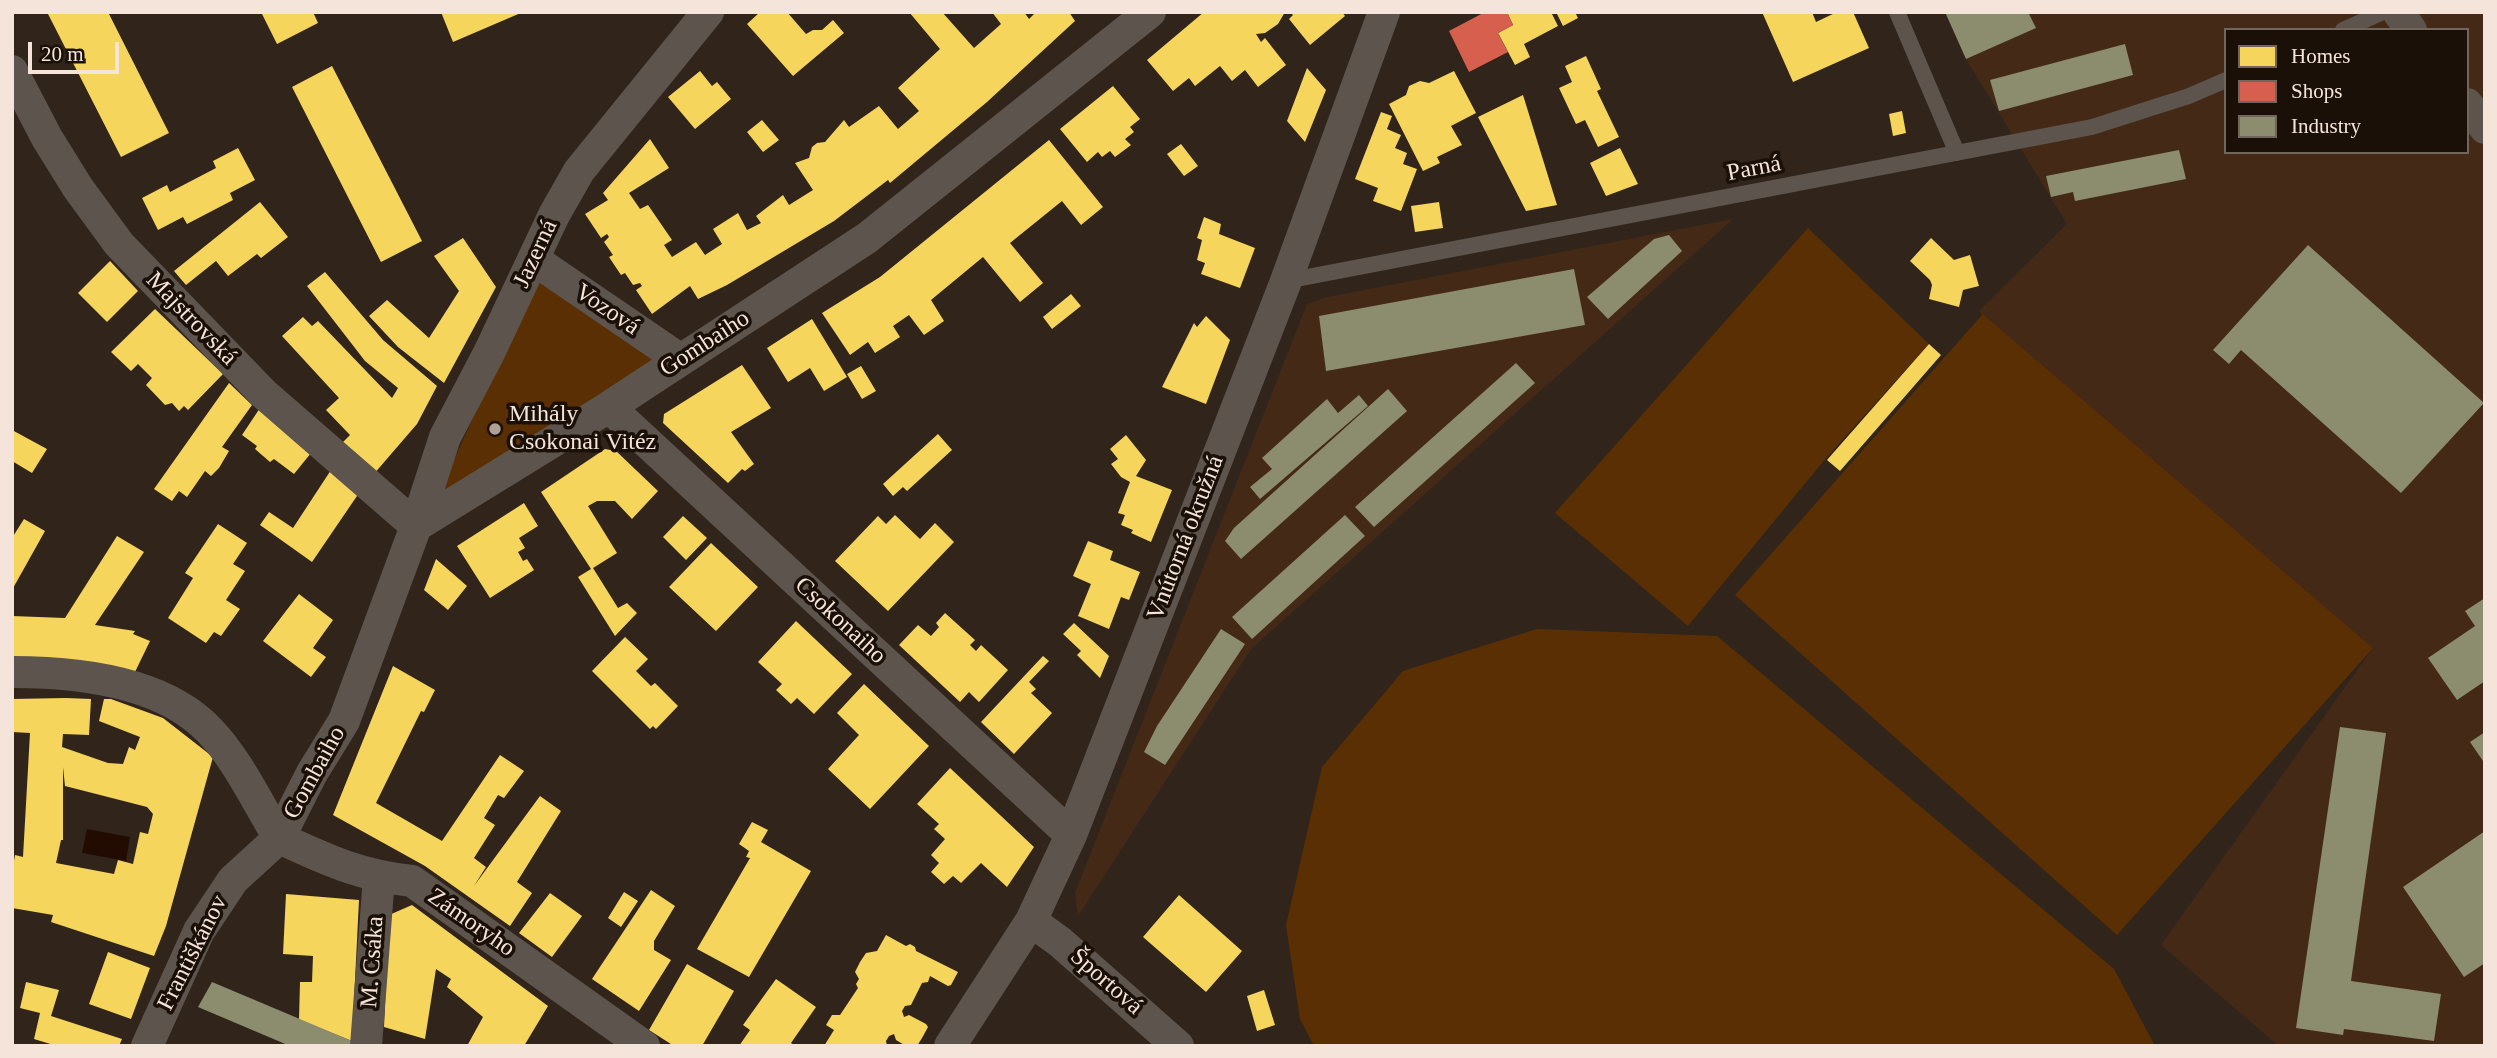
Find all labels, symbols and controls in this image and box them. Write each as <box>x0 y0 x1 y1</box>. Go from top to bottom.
scale bar <box>32 28 122 72</box>
legend <box>2224 28 2469 154</box>
text: 20 m <box>41 42 84 66</box>
text: Homes <box>2291 44 2351 68</box>
text: Shops <box>2291 79 2342 103</box>
text: Industry <box>2291 114 2361 138</box>
street label: Parná <box>1724 150 1784 188</box>
street label: Jazerná <box>508 215 564 293</box>
street label: Majstrovská <box>139 266 243 372</box>
street label: Vozová <box>569 278 645 342</box>
street label: Gombaiho <box>655 304 755 384</box>
place label: Mihály Csokonai Vitéz <box>509 401 656 457</box>
marker: Mihály Csokonai Vitéz <box>487 421 503 437</box>
street label: Vnútorná okružná <box>1141 452 1231 624</box>
street label: Csokonaiho <box>788 571 892 671</box>
street label: Gombaiho <box>278 722 352 824</box>
street label: Zámoryho <box>422 883 520 963</box>
street label: Františkánov <box>152 891 234 1015</box>
street label: M. Csáka <box>355 915 391 1009</box>
street label: Športová <box>1064 943 1148 1021</box>

